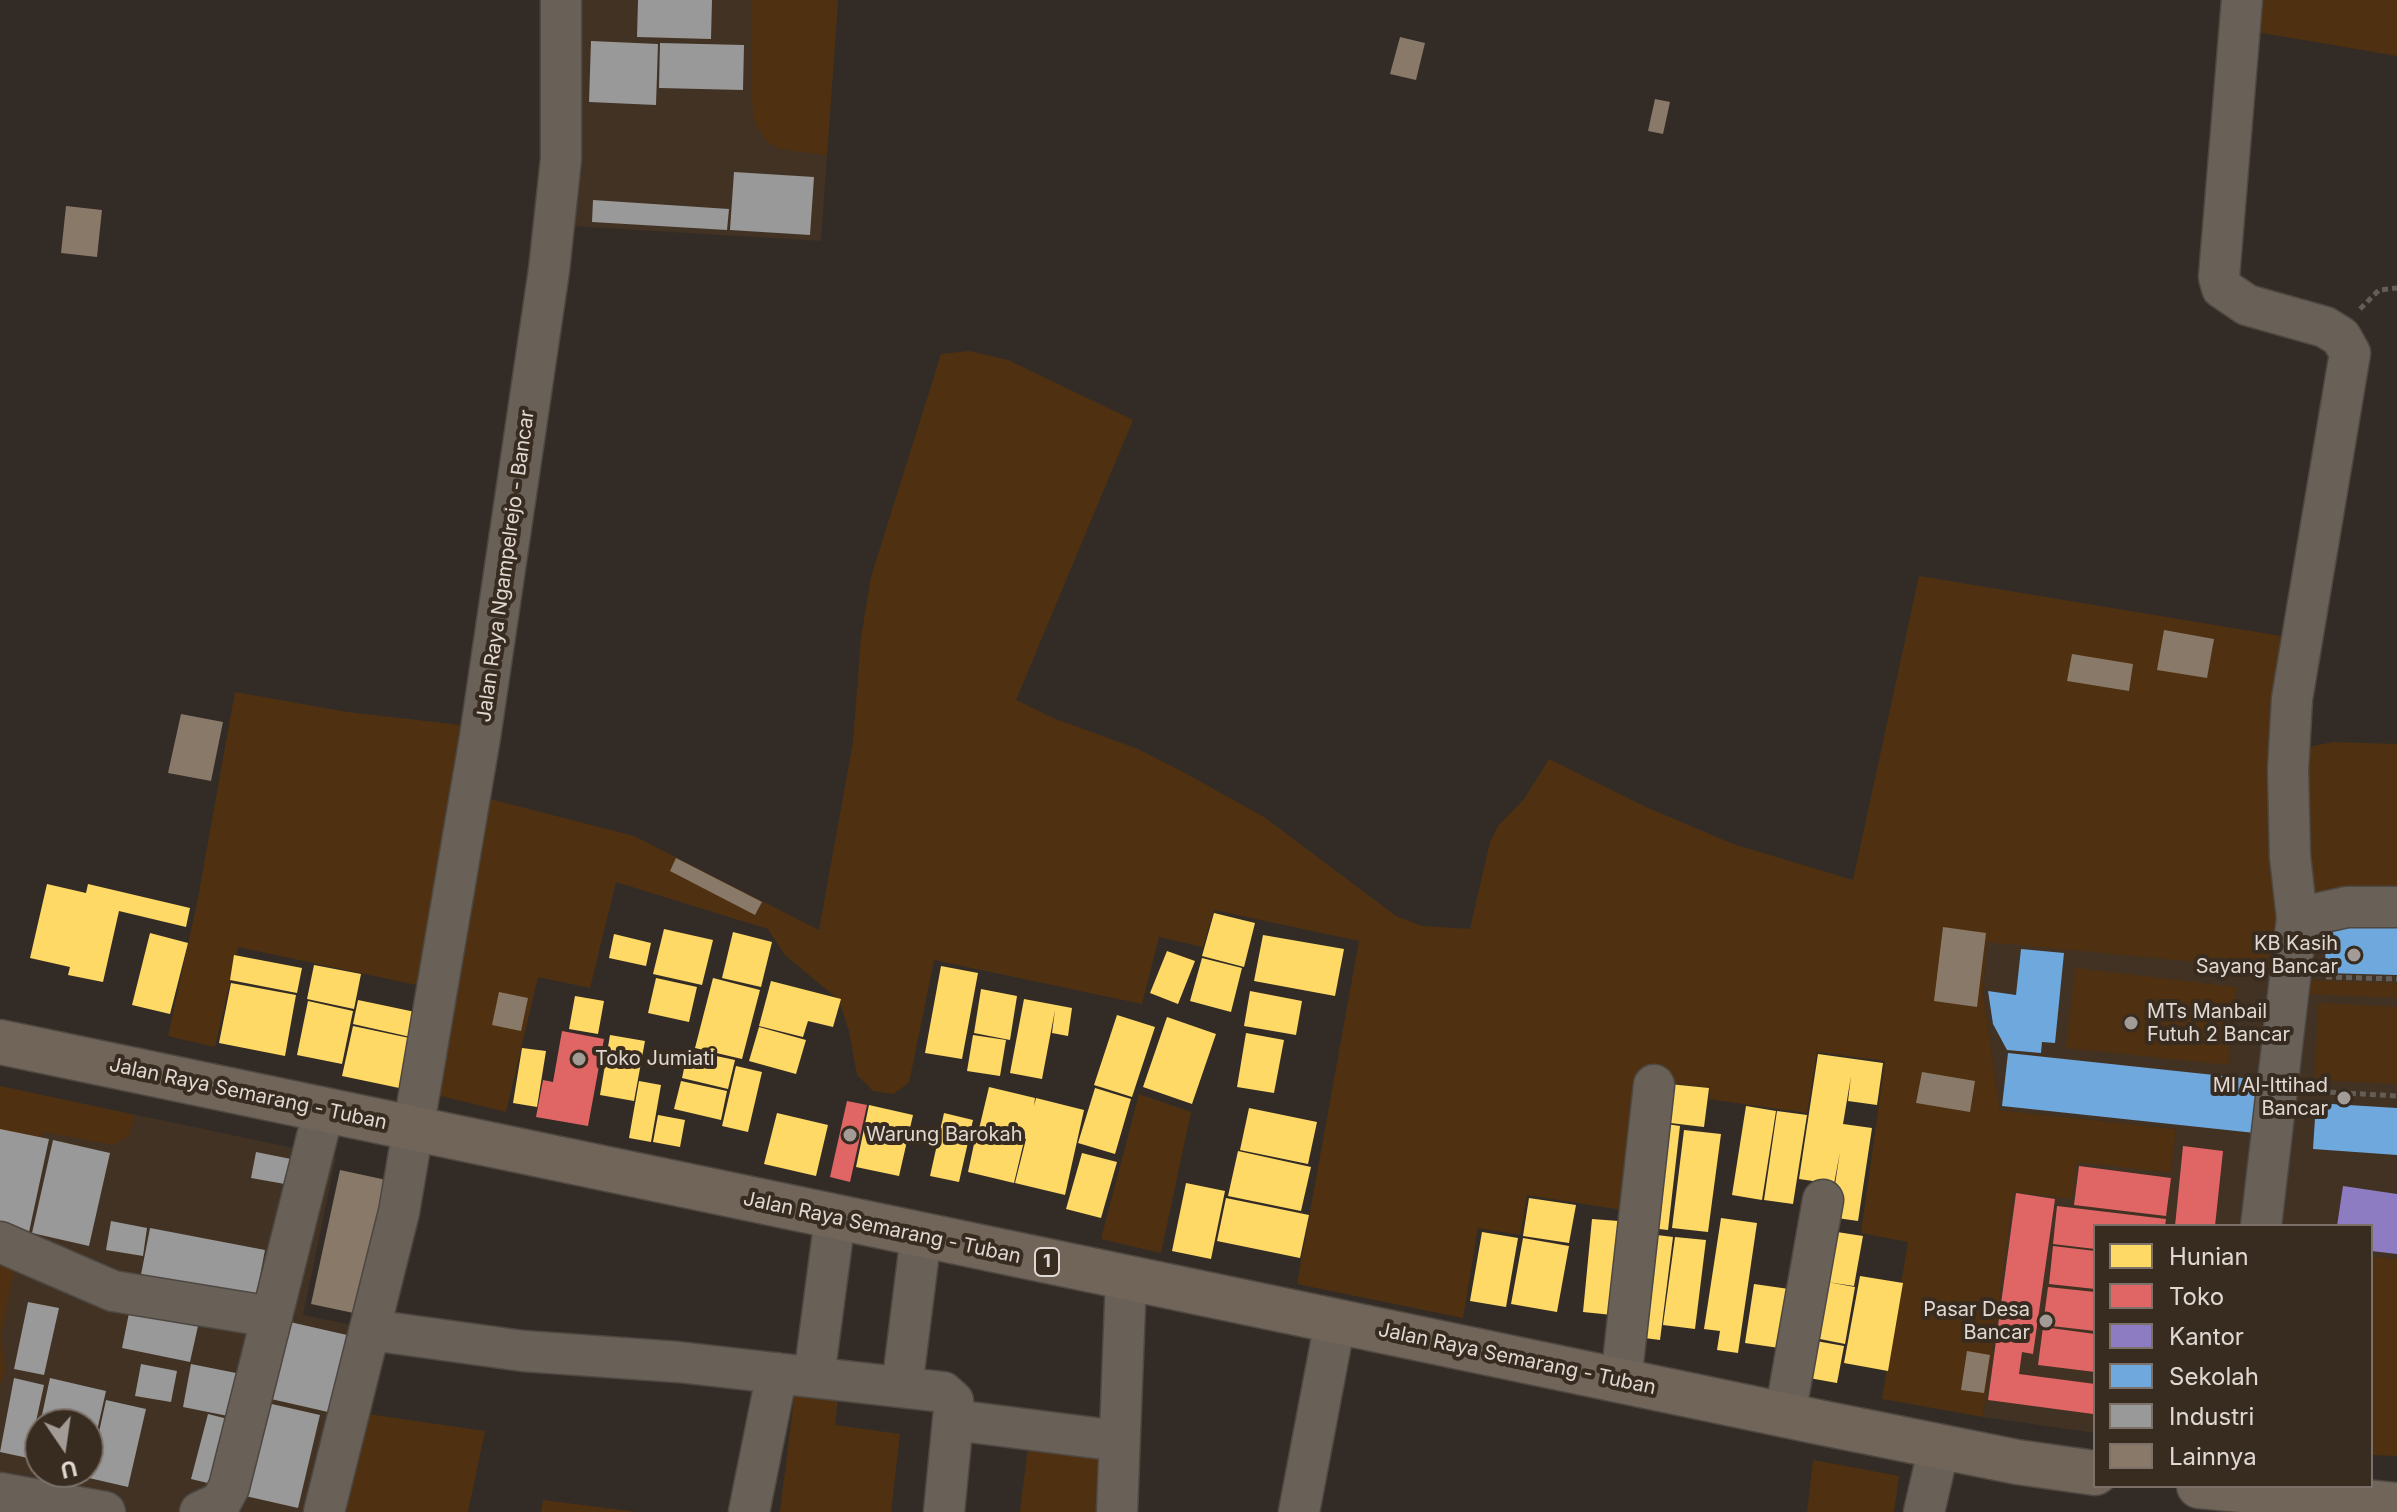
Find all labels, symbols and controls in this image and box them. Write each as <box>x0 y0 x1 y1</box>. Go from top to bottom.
street label: Jalan Raya Ngampelrejo - Bancar <box>472 408 540 724</box>
place label: KB Kasih Sayang Bancar <box>2196 932 2338 979</box>
marker: KB Kasih Sayang Bancar <box>2345 946 2363 964</box>
place label: MTs Manbail Futuh 2 Bancar <box>2147 1000 2290 1047</box>
marker: MTs Manbail Futuh 2 Bancar <box>2122 1014 2140 1032</box>
place label: Toko Jumiati <box>595 1047 715 1071</box>
marker: Toko Jumiati <box>570 1050 588 1068</box>
street label: Jalan Raya Semarang - Tuban <box>107 1053 389 1135</box>
place label: MI Al-Ittihad Bancar <box>2213 1074 2328 1121</box>
marker: MI Al-Ittihad Bancar <box>2335 1089 2353 1107</box>
place label: Warung Barokah <box>866 1123 1023 1147</box>
marker: Warung Barokah <box>841 1126 859 1144</box>
street label: Jalan Raya Semarang - Tuban <box>741 1187 1023 1269</box>
legend <box>2093 1224 2373 1488</box>
text: Hunian <box>2169 1242 2249 1271</box>
road number: 1 <box>1035 1248 1059 1276</box>
text: Toko <box>2169 1282 2224 1311</box>
place label: Pasar Desa Bancar <box>1923 1298 2030 1345</box>
marker: Pasar Desa Bancar <box>2037 1312 2055 1330</box>
street label: Jalan Raya Semarang - Tuban <box>1376 1318 1658 1400</box>
text: Kantor <box>2169 1322 2244 1351</box>
text: Sekolah <box>2169 1362 2259 1391</box>
text: Industri <box>2169 1402 2254 1431</box>
north arrow <box>24 1408 104 1488</box>
text: Lainnya <box>2169 1442 2257 1471</box>
text: U <box>58 1455 80 1484</box>

